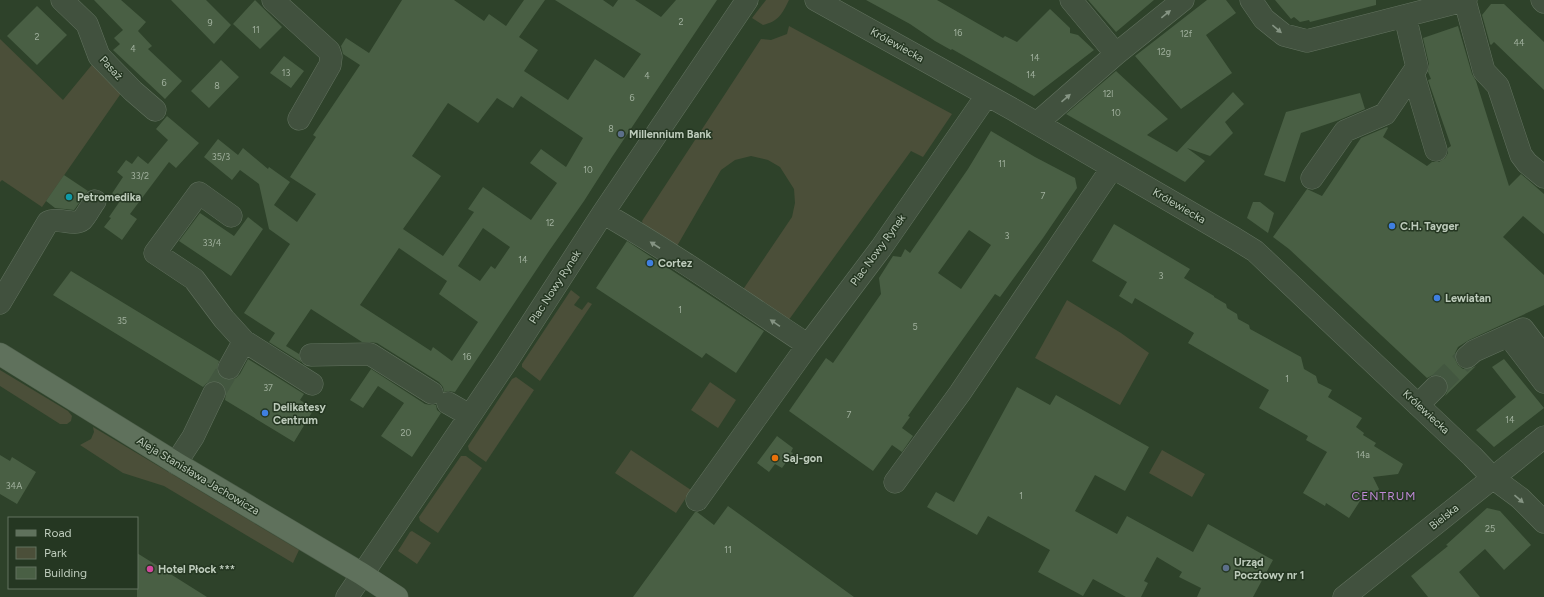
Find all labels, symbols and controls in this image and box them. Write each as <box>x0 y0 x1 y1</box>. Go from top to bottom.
one-way arrow <box>1160 10 1171 19</box>
house number: 2 <box>678 16 684 27</box>
house number: 9 <box>207 17 213 28</box>
house number: 11 <box>252 24 260 35</box>
street label: Królewiecka <box>868 25 926 65</box>
one-way arrow <box>1271 25 1282 34</box>
house number: 16 <box>954 27 962 38</box>
house number: 12f <box>1180 28 1193 39</box>
house number: 2 <box>34 31 40 42</box>
house number: 44 <box>1513 37 1525 48</box>
house number: 4 <box>130 43 136 54</box>
house number: 12g <box>1157 46 1171 57</box>
house number: 14 <box>1030 52 1040 63</box>
street label: Pasaż <box>97 53 125 83</box>
house number: 13 <box>282 67 290 78</box>
house number: 14 <box>1026 69 1036 80</box>
house number: 4 <box>644 70 650 81</box>
house number: 6 <box>161 77 167 88</box>
house number: 8 <box>214 80 220 91</box>
house number: 12l <box>1103 88 1113 99</box>
house number: 6 <box>629 92 635 103</box>
one-way arrow <box>1061 93 1072 102</box>
house number: 10 <box>1111 107 1121 118</box>
house number: 8 <box>608 123 614 134</box>
place label: Millennium Bank <box>629 128 711 141</box>
marker: Millennium Bank <box>616 129 626 139</box>
house number: 35/3 <box>212 151 230 162</box>
house number: 11 <box>998 158 1006 169</box>
house number: 10 <box>583 164 593 175</box>
house number: 33/2 <box>131 170 149 181</box>
street label: Królewiecka <box>1150 186 1208 226</box>
house number: 7 <box>1041 190 1046 201</box>
place label: Petromedika <box>77 191 141 204</box>
marker: Petromedika <box>64 192 74 202</box>
street label: Plac Nowy Rynek <box>848 211 909 288</box>
house number: 12 <box>546 217 554 228</box>
place label: C.H. Tayger <box>1400 220 1460 233</box>
marker: C.H. Tayger <box>1387 221 1397 231</box>
house number: 3 <box>1005 230 1010 241</box>
house number: 33/4 <box>203 237 222 248</box>
one-way arrow <box>650 241 660 249</box>
street label: Plac Nowy Rynek <box>526 247 584 326</box>
house number: 14 <box>518 254 528 265</box>
place label: Cortez <box>658 257 692 270</box>
marker: Cortez <box>645 258 655 268</box>
house number: 3 <box>1159 270 1164 281</box>
place label: Lewiatan <box>1445 292 1491 305</box>
marker: Lewiatan <box>1432 293 1442 303</box>
house number: 1 <box>678 304 682 315</box>
house number: 35 <box>117 315 127 326</box>
one-way arrow <box>770 319 781 327</box>
house number: 5 <box>912 321 918 332</box>
house number: 16 <box>463 351 471 362</box>
house number: 1 <box>1285 373 1289 384</box>
house number: 37 <box>263 382 273 393</box>
street label: Królewiecka <box>1400 387 1452 437</box>
place label: Delikatesy Centrum <box>273 401 326 427</box>
marker: Delikatesy Centrum <box>260 408 270 418</box>
house number: 7 <box>847 409 852 420</box>
house number: 14 <box>1505 414 1515 425</box>
house number: 20 <box>401 427 412 438</box>
street label: Aleja Stanisława Jachowicza <box>134 434 262 518</box>
house number: 14a <box>1356 449 1370 460</box>
place label: Saj-gon <box>783 452 822 465</box>
marker: Saj-gon <box>770 453 780 463</box>
house number: 34A <box>6 480 22 491</box>
district label: CENTRUM <box>1352 489 1416 503</box>
house number: 1 <box>1019 490 1023 501</box>
one-way arrow <box>1514 494 1525 503</box>
street label: Bielska <box>1427 501 1461 533</box>
legend <box>8 517 138 589</box>
house number: 25 <box>1485 523 1495 534</box>
text: Road <box>44 526 72 540</box>
house number: 11 <box>724 544 732 555</box>
text: Park <box>44 546 67 560</box>
place label: Urząd Pocztowy nr 1 <box>1234 556 1304 582</box>
place label: Hotel Płock *** <box>158 563 235 576</box>
marker: Urząd Pocztowy nr 1 <box>1221 563 1231 573</box>
marker: Hotel Płock *** <box>145 564 155 574</box>
text: Building <box>44 566 87 580</box>

